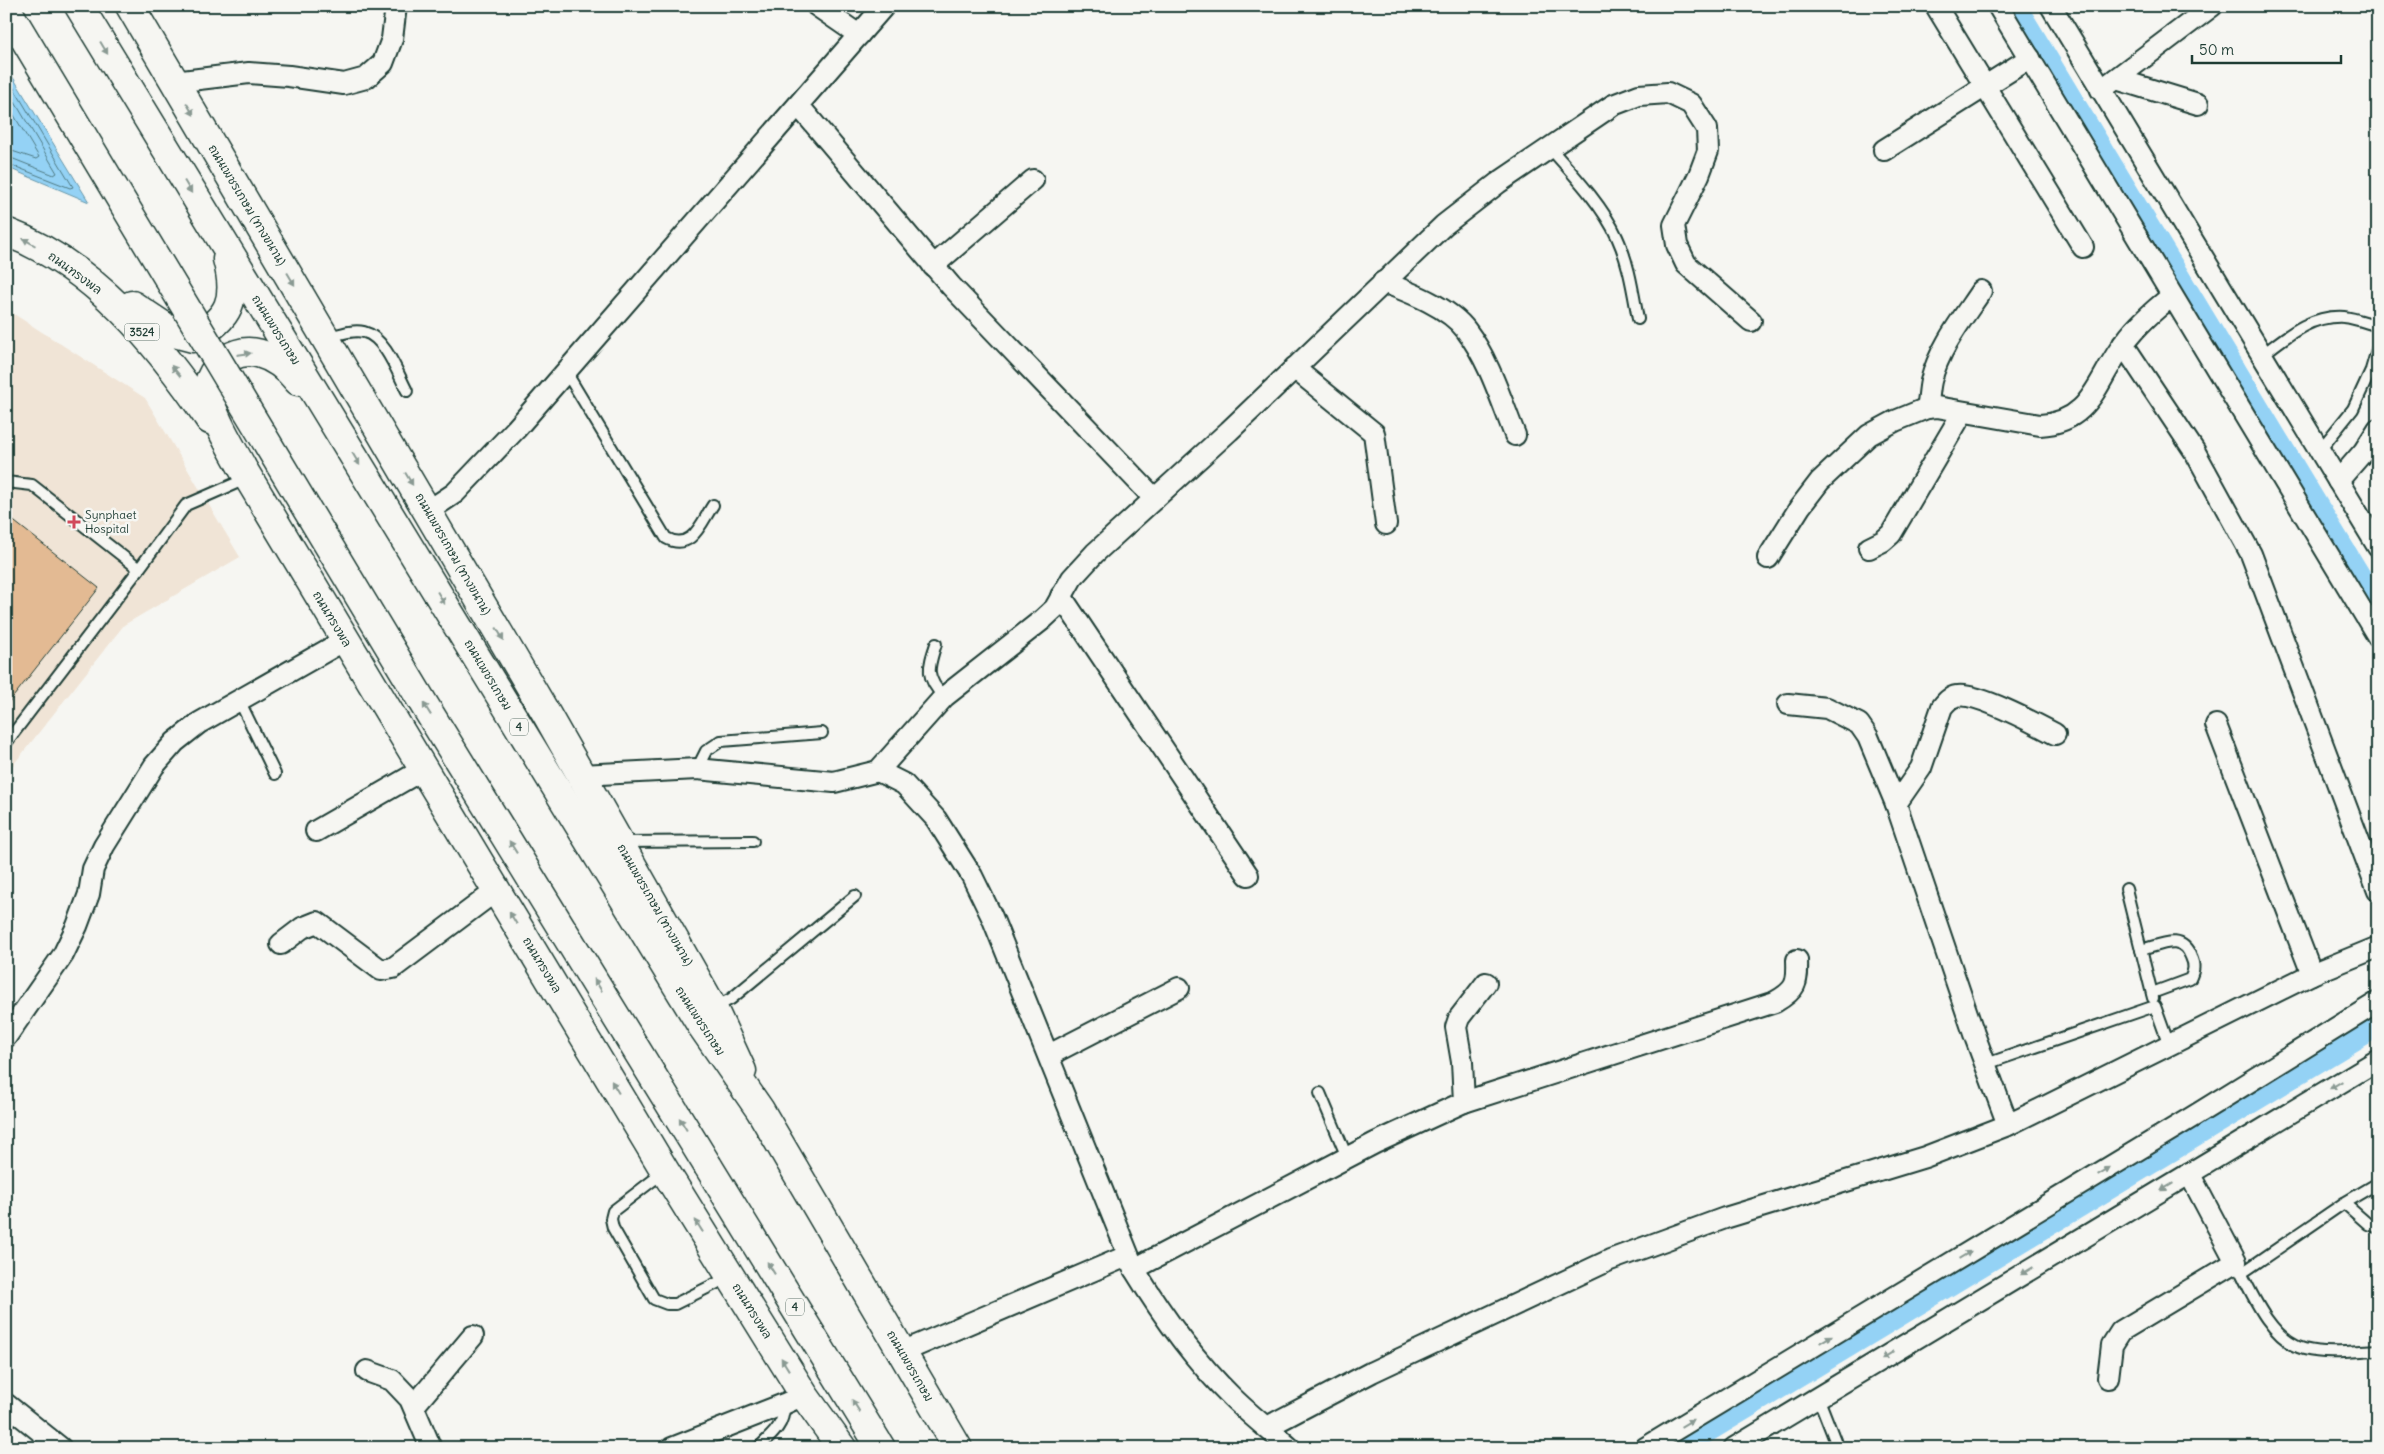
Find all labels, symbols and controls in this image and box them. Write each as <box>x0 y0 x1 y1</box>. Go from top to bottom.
scale bar <box>2192 32 2340 64</box>
text: 50 m <box>2199 40 2234 59</box>
one-way arrow <box>100 41 109 54</box>
one-way arrow <box>186 101 194 116</box>
street label: ถนนเพชรเกษม (ทางขนาน) <box>205 142 290 268</box>
one-way arrow <box>183 181 192 194</box>
one-way arrow <box>22 237 36 246</box>
street label: ถนนทรงพล <box>46 248 105 297</box>
one-way arrow <box>286 272 295 285</box>
street label: ถนนเพชรเกษม <box>249 292 304 368</box>
road number: 3524 <box>124 324 160 341</box>
one-way arrow <box>236 350 252 358</box>
one-way arrow <box>170 365 181 378</box>
one-way arrow <box>352 453 361 466</box>
one-way arrow <box>405 472 414 485</box>
street label: ถนนเพชรเกษม (ทางขนาน) <box>412 490 495 618</box>
place label: Synphaet Hospital <box>85 507 137 536</box>
marker: Synphaet Hospital <box>67 515 81 529</box>
street label: ถนนทรงพล <box>310 588 355 649</box>
one-way arrow <box>436 591 446 605</box>
one-way arrow <box>496 628 505 641</box>
street label: ถนนเพชรเกษม <box>461 637 515 713</box>
one-way arrow <box>423 702 432 716</box>
road number: 4 <box>510 719 528 736</box>
one-way arrow <box>508 841 517 854</box>
street label: ถนนเพชรเกษม (ทางขนาน) <box>614 841 697 969</box>
one-way arrow <box>509 911 518 924</box>
street label: ถนนทรงพล <box>520 934 565 995</box>
one-way arrow <box>593 979 603 992</box>
street label: ถนนเพชรเกษม <box>672 983 728 1058</box>
one-way arrow <box>610 1081 619 1094</box>
one-way arrow <box>2329 1081 2342 1090</box>
one-way arrow <box>678 1118 687 1131</box>
one-way arrow <box>2098 1166 2111 1175</box>
one-way arrow <box>2160 1182 2173 1191</box>
one-way arrow <box>695 1220 704 1233</box>
one-way arrow <box>1959 1250 1972 1259</box>
one-way arrow <box>766 1261 775 1274</box>
one-way arrow <box>2021 1266 2034 1275</box>
street label: ถนนทรงพล <box>729 1280 775 1341</box>
road number: 4 <box>786 1298 804 1315</box>
street label: ถนนเพชรเกษม <box>884 1327 937 1404</box>
one-way arrow <box>1819 1334 1833 1343</box>
one-way arrow <box>1882 1350 1895 1359</box>
one-way arrow <box>780 1358 790 1371</box>
one-way arrow <box>851 1400 860 1413</box>
one-way arrow <box>1680 1418 1693 1427</box>

